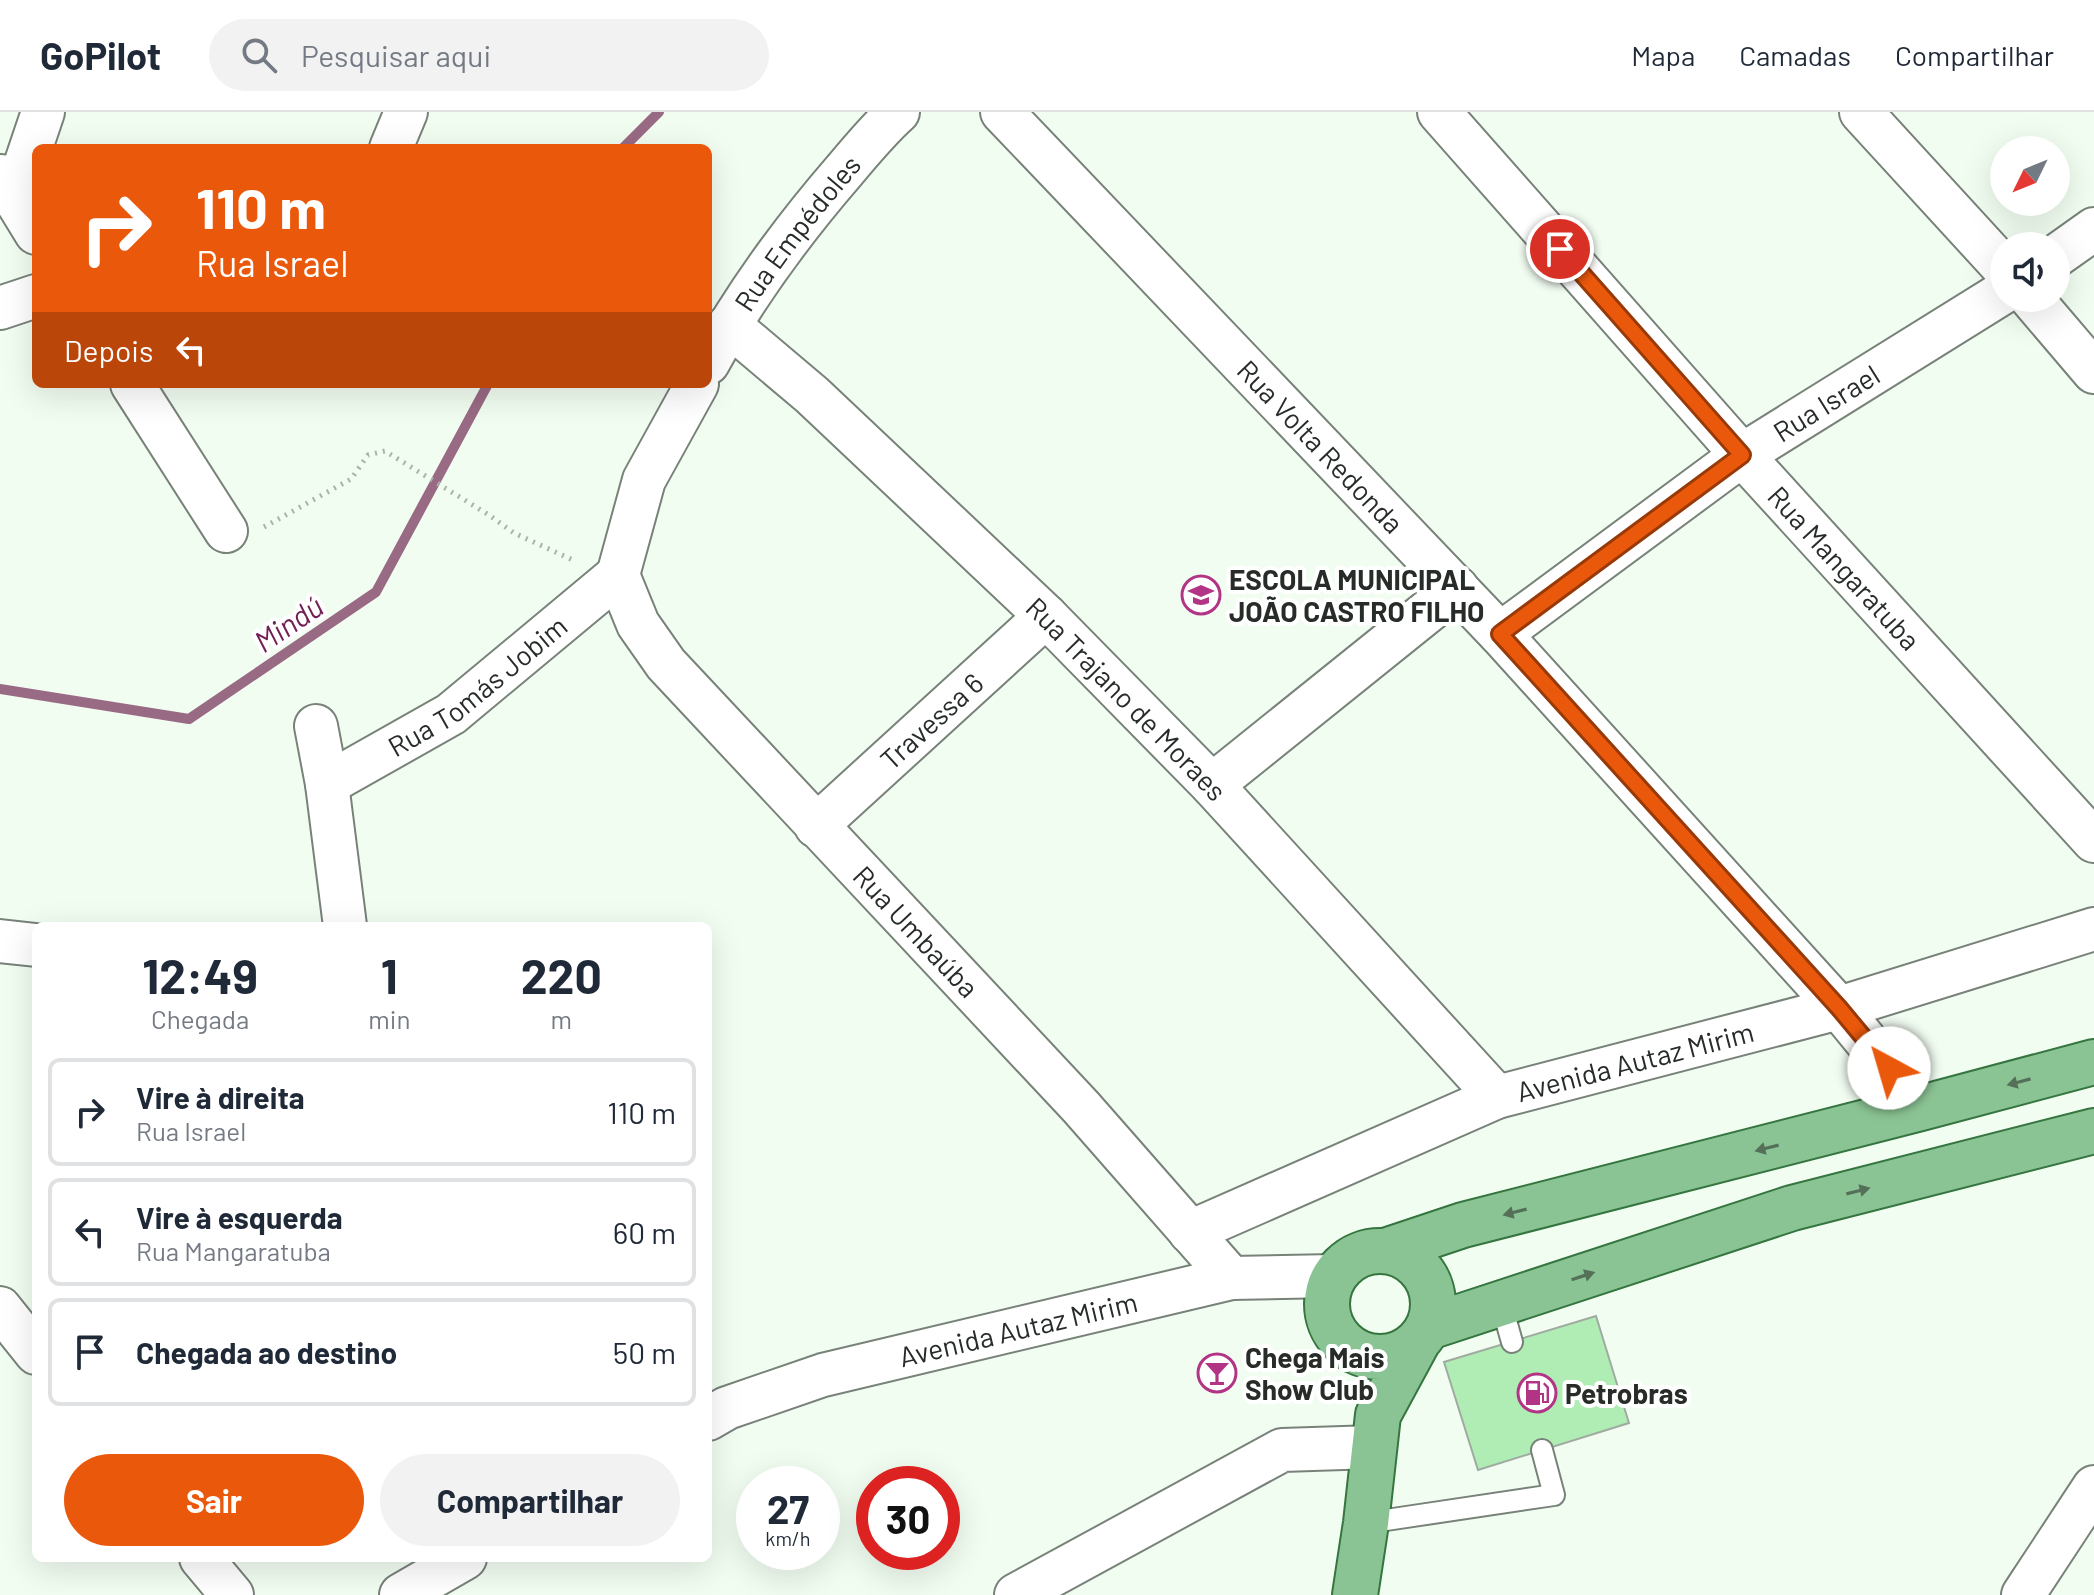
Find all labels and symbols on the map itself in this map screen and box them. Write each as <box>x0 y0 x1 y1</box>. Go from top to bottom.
north arrow <box>1990 136 2070 216</box>
street label: Rua Empédoles <box>726 148 867 317</box>
pin <box>1526 215 1594 283</box>
street label: Rua Volta Redonda <box>1231 353 1411 540</box>
street label: Rua Israel <box>1767 357 1885 448</box>
street label: Rua Mangaratuba <box>1761 479 1928 657</box>
place label: ESCOLA MUNICIPAL JOÃO CASTRO FILHO <box>1229 562 1484 628</box>
school or university icon: ESCOLA MUNICIPAL JOÃO CASTRO FILHO <box>1180 574 1222 616</box>
water label: Mindú <box>247 587 329 659</box>
street label: Rua Trajano de Moraes <box>1020 590 1234 807</box>
street label: Rua Tomás Jobim <box>382 608 573 763</box>
street label: Travessa 6 <box>873 665 990 776</box>
street label: Rua Umbaúba <box>847 858 986 1004</box>
street label: Avenida Autaz Mirim <box>1513 1014 1757 1108</box>
position arrow <box>1847 1026 1931 1110</box>
one-way arrow <box>2006 1077 2031 1089</box>
one-way arrow <box>1754 1142 1779 1154</box>
one-way arrow <box>1845 1185 1870 1197</box>
one-way arrow <box>1503 1206 1528 1218</box>
one-way arrow <box>1571 1270 1595 1282</box>
street label: Avenida Autaz Mirim <box>896 1284 1141 1373</box>
place label: Chega Mais Show Club <box>1245 1340 1385 1406</box>
bar icon: Chega Mais Show Club <box>1196 1352 1238 1394</box>
fuel station icon: Petrobras <box>1516 1372 1558 1414</box>
place label: Petrobras <box>1565 1376 1688 1410</box>
speed limit sign: 30 <box>856 1466 960 1570</box>

